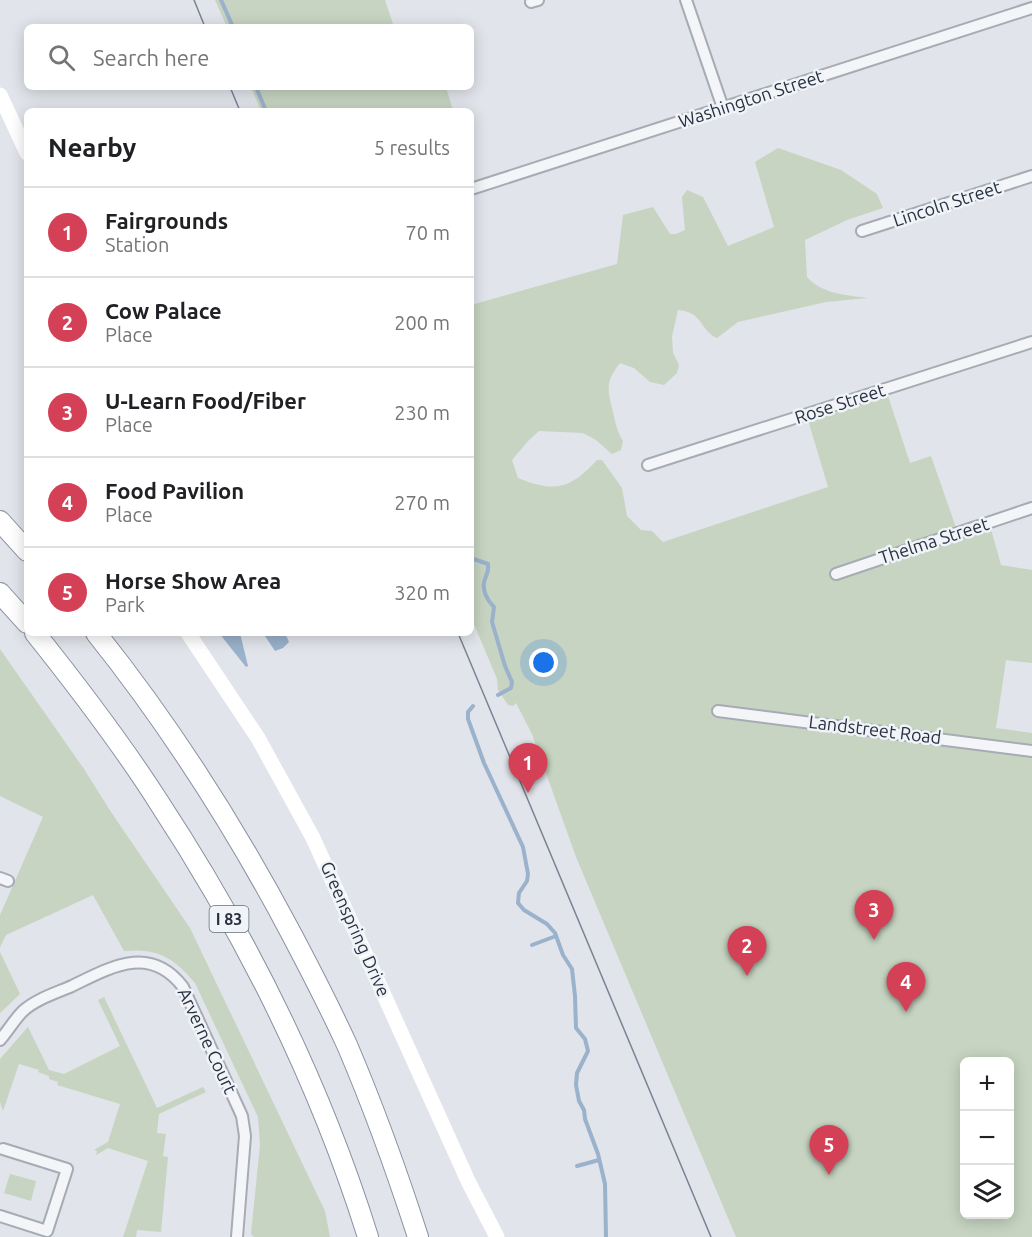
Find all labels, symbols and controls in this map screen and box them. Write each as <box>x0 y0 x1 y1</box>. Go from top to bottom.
search box <box>24 24 474 90</box>
icon: search <box>45 41 78 74</box>
text: Search here <box>93 45 209 70</box>
street label: Washington Street <box>676 65 826 131</box>
text: Nearby <box>48 133 136 162</box>
text: 5 results <box>374 136 450 159</box>
street label: Lincoln Street <box>890 176 1003 230</box>
text: Fairgrounds <box>105 208 228 233</box>
text: 1 <box>62 221 73 244</box>
text: 70 m <box>406 221 450 244</box>
text: Station <box>105 233 169 256</box>
text: Cow Palace <box>105 298 222 323</box>
text: 2 <box>62 311 73 334</box>
text: 200 m <box>394 311 450 334</box>
text: Place <box>105 323 153 346</box>
street label: Rose Street <box>792 379 887 427</box>
text: U-Learn Food/Fiber <box>105 388 306 413</box>
text: 3 <box>62 401 73 424</box>
text: 230 m <box>394 401 450 424</box>
text: Place <box>105 413 153 436</box>
text: Food Pavilion <box>105 478 244 503</box>
text: 4 <box>62 491 73 514</box>
text: 270 m <box>394 491 450 514</box>
text: Place <box>105 503 153 526</box>
street label: Thelma Street <box>876 513 991 567</box>
text: Horse Show Area <box>105 568 281 593</box>
text: 5 <box>62 581 73 604</box>
text: 320 m <box>394 581 450 604</box>
text: Park <box>105 593 145 616</box>
your location <box>529 648 558 677</box>
street label: Landstreet Road <box>808 711 943 747</box>
pin: 1 <box>508 744 548 793</box>
street label: Greenspring Drive <box>317 858 395 999</box>
pin: 3 <box>854 890 894 940</box>
road number: I 83 <box>210 906 248 932</box>
pin: 2 <box>728 926 766 976</box>
pin: 4 <box>886 962 926 1012</box>
street label: Arverne Court <box>175 984 241 1097</box>
map controls <box>960 1057 1014 1219</box>
button: + <box>960 1057 1014 1111</box>
button: − <box>960 1111 1014 1165</box>
pin: 5 <box>810 1126 848 1175</box>
button: layers <box>960 1165 1014 1219</box>

